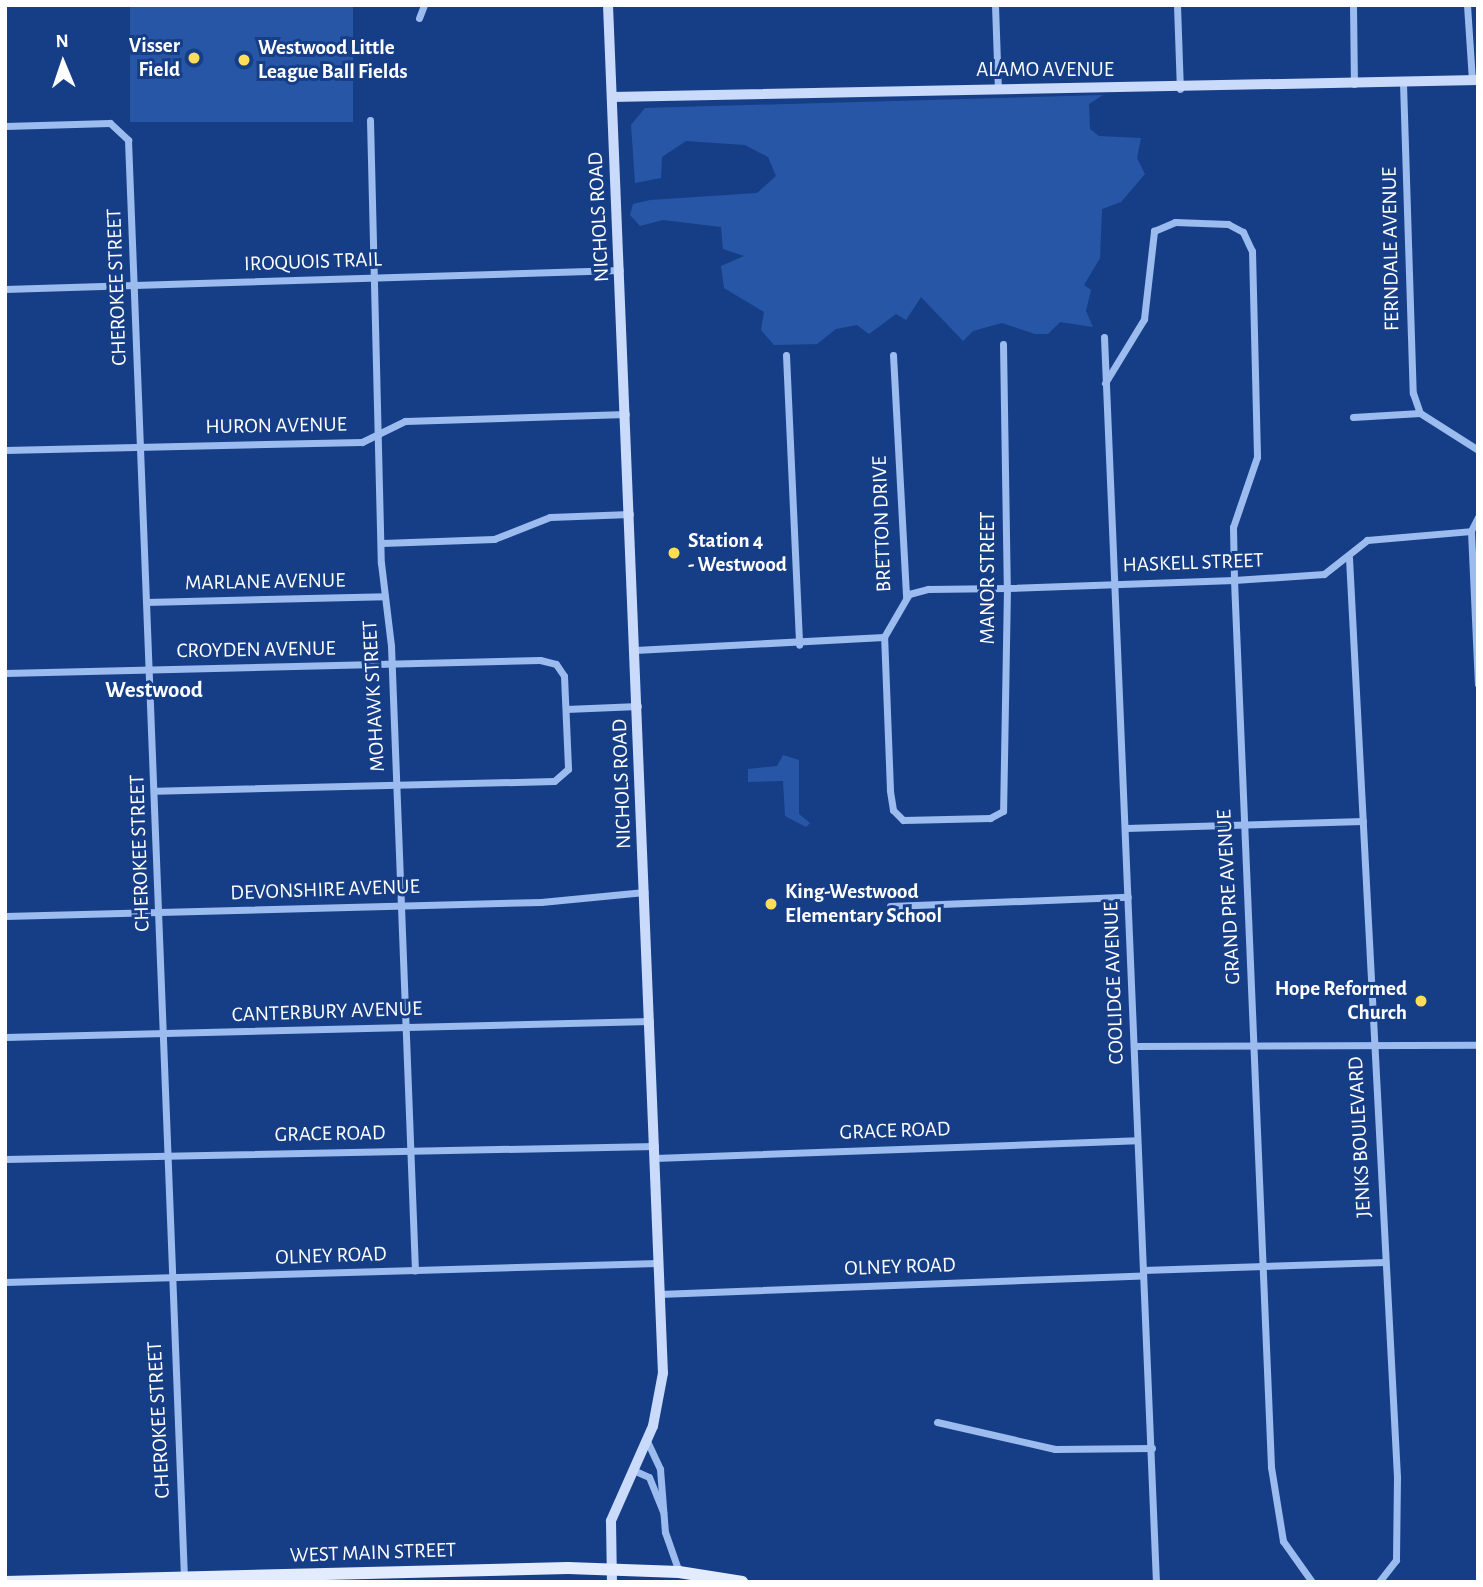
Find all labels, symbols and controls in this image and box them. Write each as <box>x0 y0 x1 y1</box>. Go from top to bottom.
north arrow <box>28 28 98 98</box>
text: N <box>55 32 69 51</box>
place label: Visser Field <box>129 33 180 83</box>
place label: Westwood Little League Ball Fields <box>258 35 407 85</box>
marker: Visser Field <box>186 50 202 66</box>
marker: Westwood Little League Ball Fields <box>236 52 252 68</box>
street label: ALAMO AVENUE <box>976 57 1114 83</box>
street label: NICHOLS ROAD <box>583 151 615 283</box>
street label: FERNDALE AVENUE <box>1377 167 1405 331</box>
street label: CHEROKEE STREET <box>102 208 132 366</box>
street label: IROQUOIS TRAIL <box>244 247 382 277</box>
street label: HURON AVENUE <box>205 412 347 440</box>
street label: BRETTON DRIVE <box>867 455 897 593</box>
street label: MANOR STREET <box>975 511 1001 645</box>
place label: Station 4 - Westwood <box>688 528 787 578</box>
marker: Station 4 - Westwood <box>666 545 682 561</box>
street label: HASKELL STREET <box>1122 548 1264 578</box>
street label: MARLANE AVENUE <box>185 568 345 596</box>
street label: MOHAWK STREET <box>357 620 391 772</box>
street label: CROYDEN AVENUE <box>176 636 336 664</box>
district label: Westwood <box>105 677 203 705</box>
street label: NICHOLS ROAD <box>607 719 637 849</box>
street label: CHEROKEE STREET <box>125 774 155 932</box>
street label: GRAND PRE AVENUE <box>1212 809 1246 985</box>
street label: DEVONSHIRE AVENUE <box>230 874 420 906</box>
place label: King-Westwood Elementary School <box>785 879 942 929</box>
marker: King-Westwood Elementary School <box>763 896 779 912</box>
street label: COOLIDGE AVENUE <box>1099 901 1129 1065</box>
place label: Hope Reformed Church <box>1275 976 1407 1026</box>
marker: Hope Reformed Church <box>1413 993 1429 1009</box>
street label: CANTERBURY AVENUE <box>231 996 423 1028</box>
street label: JENKS BOULEVARD <box>1343 1056 1377 1218</box>
street label: GRACE ROAD <box>839 1116 951 1146</box>
street label: GRACE ROAD <box>274 1120 386 1148</box>
street label: OLNEY ROAD <box>275 1241 387 1271</box>
street label: OLNEY ROAD <box>844 1252 956 1282</box>
street label: CHEROKEE STREET <box>142 1341 176 1499</box>
street label: WEST MAIN STREET <box>289 1538 457 1568</box>

